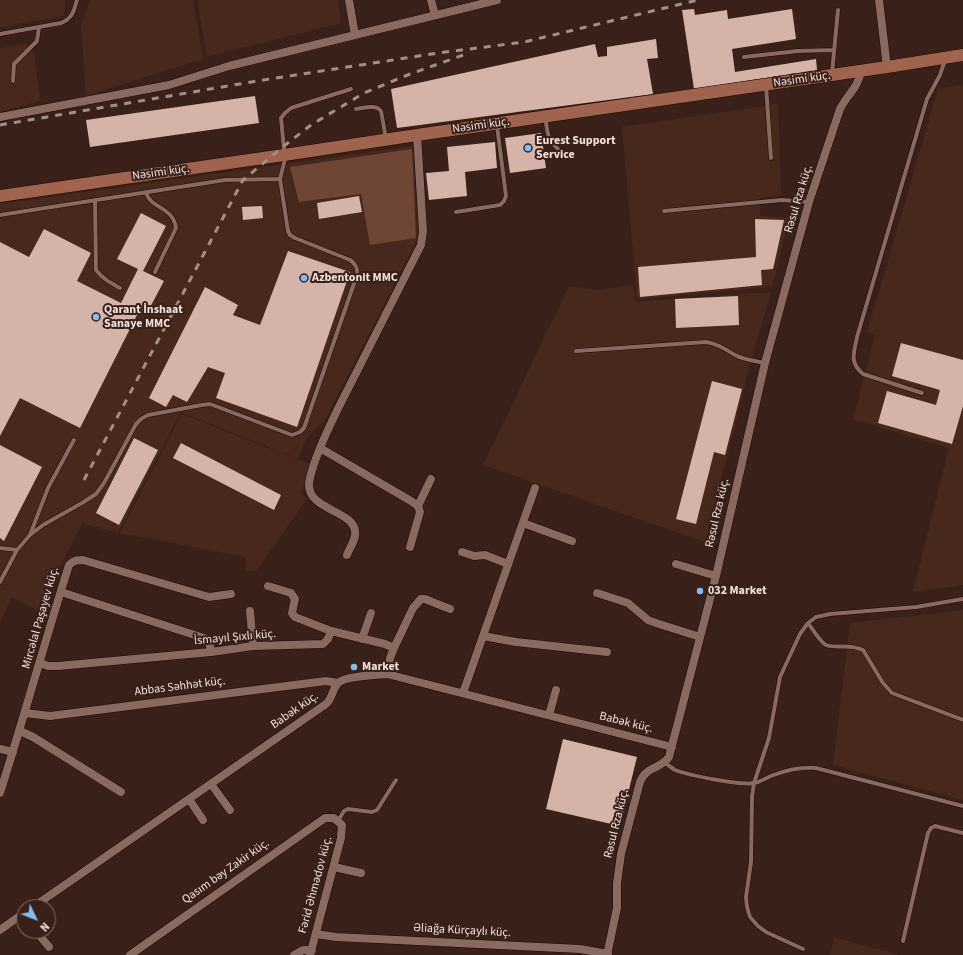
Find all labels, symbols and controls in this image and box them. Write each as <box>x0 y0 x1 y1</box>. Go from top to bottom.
street label: Nəsimi küç. <box>772 69 832 91</box>
street label: Nəsimi küç. <box>451 115 511 137</box>
place label: Eurest Support Service <box>536 134 616 162</box>
marker: Eurest Support Service <box>523 143 533 153</box>
street label: Nəsimi küç. <box>131 162 191 184</box>
street label: Rəsul Rza küç. <box>782 163 816 235</box>
place label: Azbentonit MMC <box>312 271 398 285</box>
marker: Azbentonit MMC <box>299 273 309 283</box>
place label: Qarant İnshaat Sanaye MMC <box>104 303 183 331</box>
marker: Qarant İnshaat Sanaye MMC <box>91 312 101 322</box>
street label: Rəsul Rza küç. <box>703 477 733 549</box>
street label: Mircəlal Paşayev küç. <box>20 565 62 671</box>
place label: 032 Market <box>708 584 767 598</box>
marker: 032 Market <box>695 586 705 596</box>
street label: İsmayıl Şıxlı küç. <box>193 627 277 649</box>
place label: Market <box>362 660 399 674</box>
marker: Market <box>349 662 359 672</box>
street label: Abbas Səhhət küç. <box>134 674 226 700</box>
street label: Babək küç. <box>268 689 322 733</box>
street label: Babək küç. <box>598 709 654 737</box>
street label: Rəsul Rza küç. <box>601 788 633 860</box>
street label: Fərid Əhmədov küç. <box>296 835 336 935</box>
street label: Qasım bəy Zakir küç. <box>180 836 272 908</box>
north arrow <box>16 899 56 939</box>
text: N <box>36 919 52 935</box>
street label: Əliağa Kürçaylı küç. <box>413 921 511 941</box>

